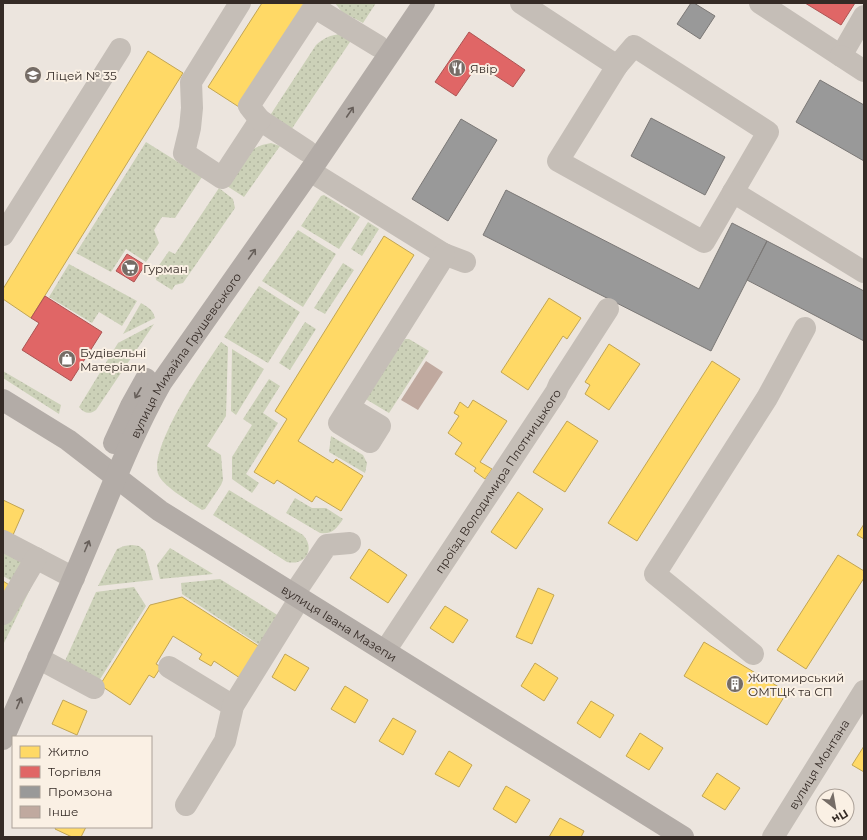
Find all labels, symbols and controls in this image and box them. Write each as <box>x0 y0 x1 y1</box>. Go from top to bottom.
restaurant icon: Явір <box>447 58 467 78</box>
place label: Явір <box>470 61 498 76</box>
school or university icon: Ліцей № 35 <box>23 65 43 85</box>
place label: Ліцей № 35 <box>46 68 117 83</box>
one-way arrow <box>346 107 354 118</box>
one-way arrow <box>248 248 256 259</box>
supermarket icon: Гурман <box>120 258 140 278</box>
place label: Гурман <box>143 261 188 276</box>
street label: вулиця Михайла Грушевського <box>127 269 244 440</box>
place label: Будівельні Матеріали <box>80 345 146 374</box>
shop icon: Будівельні Матеріали <box>57 349 77 369</box>
street label: проїзд Володимира Плотницького <box>431 385 564 576</box>
one-way arrow <box>134 387 142 399</box>
one-way arrow <box>84 540 92 552</box>
street label: вулиця Івана Мазепи <box>279 581 400 664</box>
place label: Житомирський ОМТЦК та СП <box>748 670 844 699</box>
building icon: Житомирський ОМТЦК та СП <box>725 674 745 694</box>
one-way arrow <box>15 698 23 710</box>
street label: вулиця Монтана <box>785 716 852 812</box>
legend <box>12 736 152 828</box>
text: Житло <box>48 744 89 759</box>
text: Торгівля <box>48 764 101 779</box>
text: Промзона <box>48 784 112 799</box>
north arrow <box>815 788 855 828</box>
text: Інше <box>48 804 78 819</box>
text: Пн <box>829 806 851 827</box>

